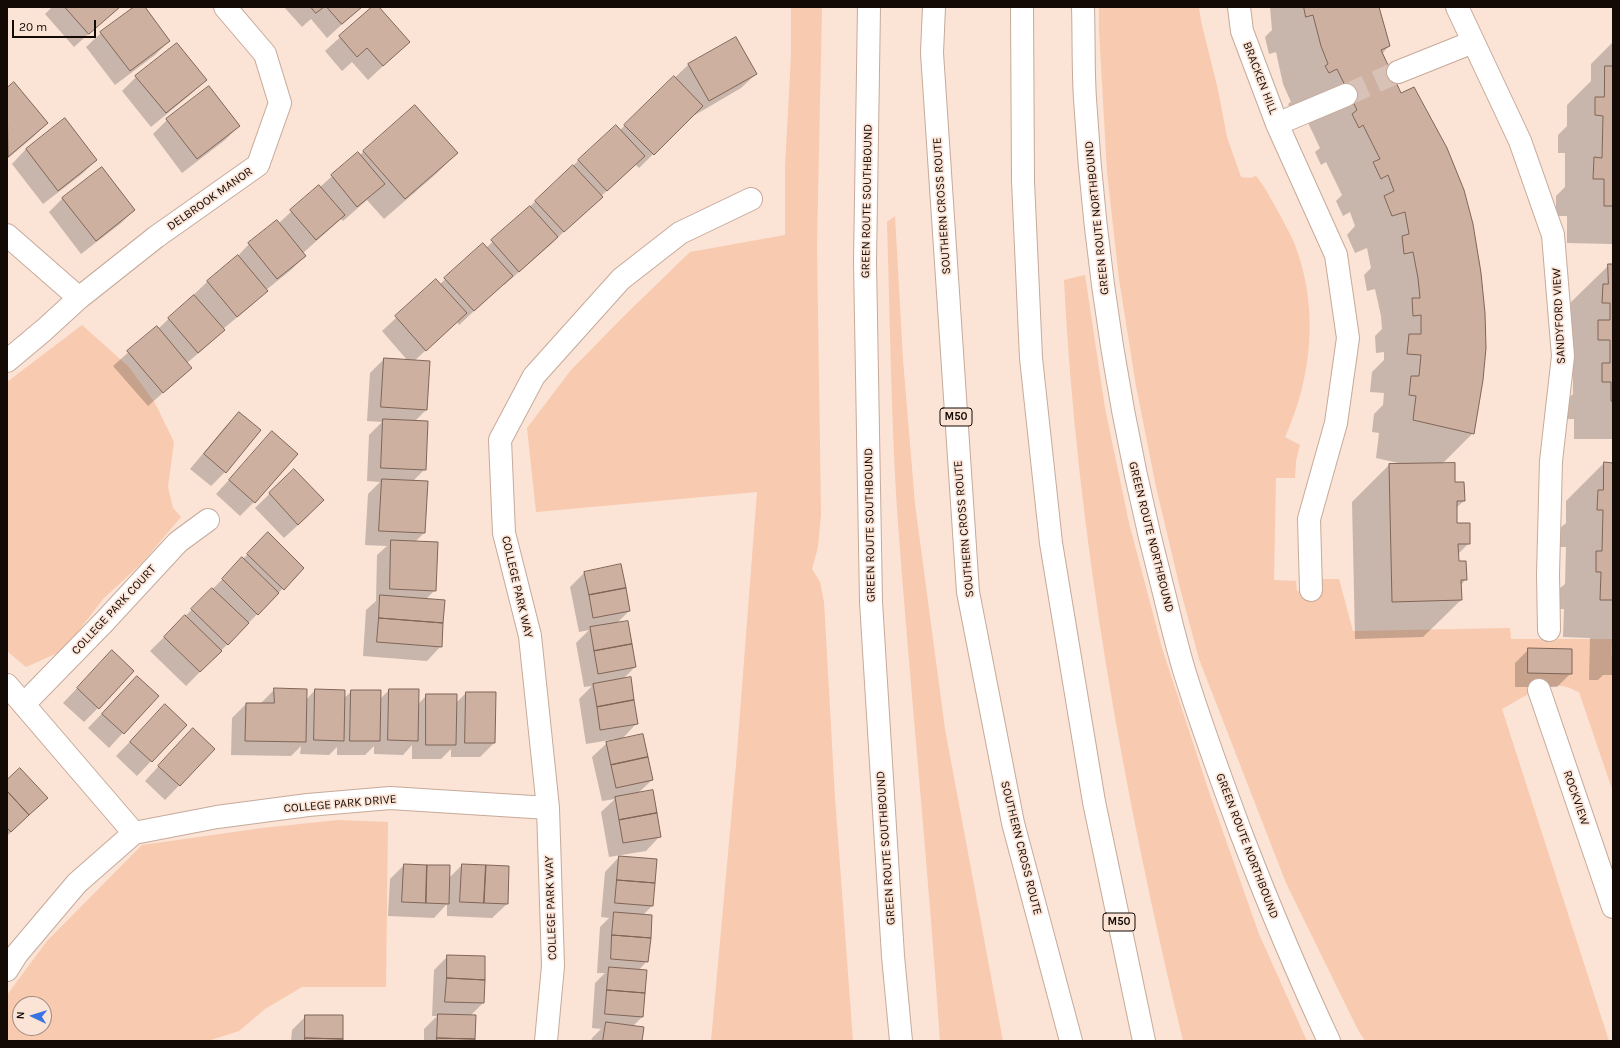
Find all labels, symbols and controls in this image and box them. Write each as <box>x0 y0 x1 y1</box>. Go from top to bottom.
scale bar <box>14 12 98 38</box>
text: 20 m <box>19 20 47 34</box>
street label: BRACKEN HILL <box>1240 40 1280 116</box>
street label: GREEN ROUTE SOUTHBOUND <box>858 124 876 278</box>
street label: SOUTHERN CROSS ROUTE <box>930 137 954 275</box>
street label: GREEN ROUTE NORTHBOUND <box>1082 140 1112 296</box>
street label: DELBROOK MANOR <box>164 164 256 234</box>
street label: SANDYFORD VIEW <box>1549 268 1569 364</box>
road number: M50 <box>940 408 972 426</box>
street label: GREEN ROUTE SOUTHBOUND <box>861 448 879 602</box>
street label: SOUTHERN CROSS ROUTE <box>951 460 977 598</box>
street label: GREEN ROUTE NORTHBOUND <box>1125 460 1177 614</box>
street label: COLLEGE PARK WAY <box>498 534 536 640</box>
street label: COLLEGE PARK COURT <box>69 562 159 658</box>
street label: ROCKVIEW <box>1560 769 1592 827</box>
street label: GREEN ROUTE SOUTHBOUND <box>873 771 899 925</box>
street label: GREEN ROUTE NORTHBOUND <box>1213 771 1281 921</box>
street label: SOUTHERN CROSS ROUTE <box>997 780 1045 916</box>
street label: COLLEGE PARK DRIVE <box>283 792 397 816</box>
street label: COLLEGE PARK WAY <box>542 856 560 960</box>
road number: M50 <box>1103 913 1135 931</box>
north arrow <box>12 996 52 1036</box>
text: N <box>14 1011 27 1020</box>

